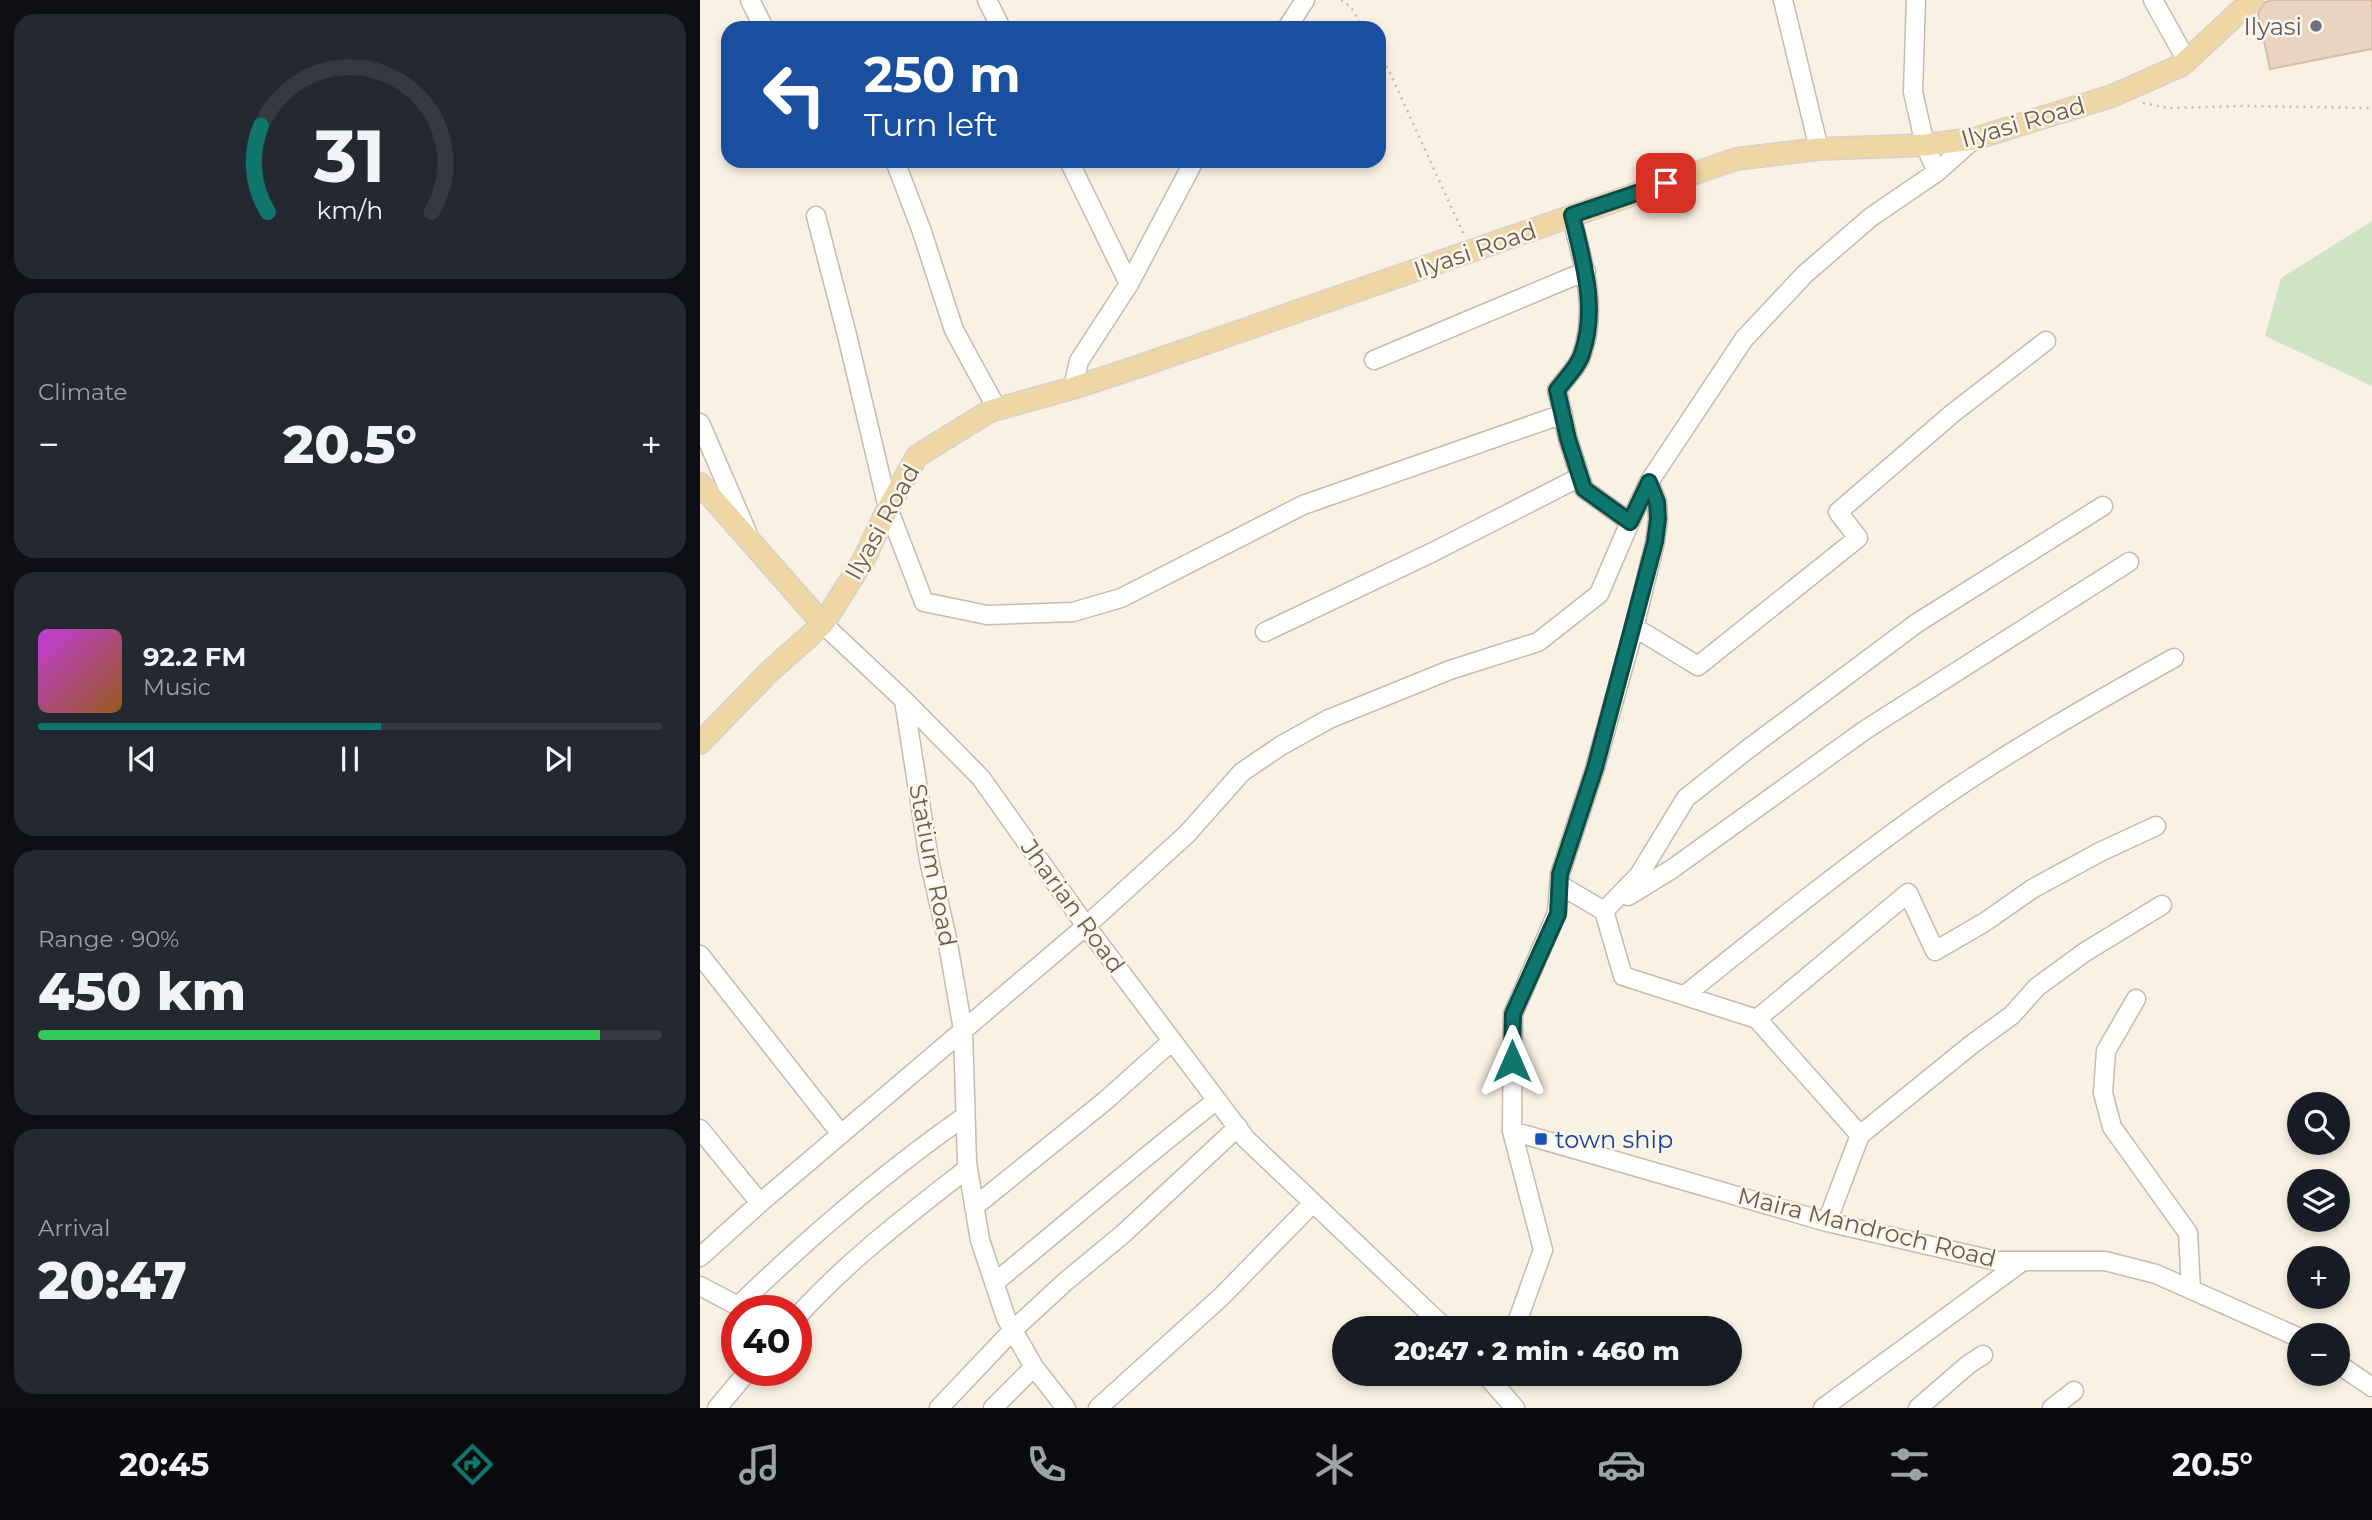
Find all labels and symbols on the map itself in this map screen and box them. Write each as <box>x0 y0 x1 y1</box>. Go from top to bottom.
place label: Ilyasi <box>2244 12 2302 41</box>
marker: Ilyasi <box>2308 18 2324 34</box>
street label: Ilyasi Road <box>1958 90 2088 154</box>
pin <box>1636 153 1696 213</box>
street label: Ilyasi Road <box>1410 216 1540 284</box>
street label: Ilyasi Road <box>838 459 926 585</box>
street label: Statium Road <box>903 781 963 949</box>
street label: Jharian Road <box>1014 833 1131 978</box>
position arrow <box>1475 1024 1549 1098</box>
place label: town ship <box>1555 1125 1673 1154</box>
marker: town ship <box>1533 1131 1549 1147</box>
street label: Maira Mandroch Road <box>1735 1181 1999 1273</box>
speed limit sign: 40 <box>721 1295 812 1386</box>

